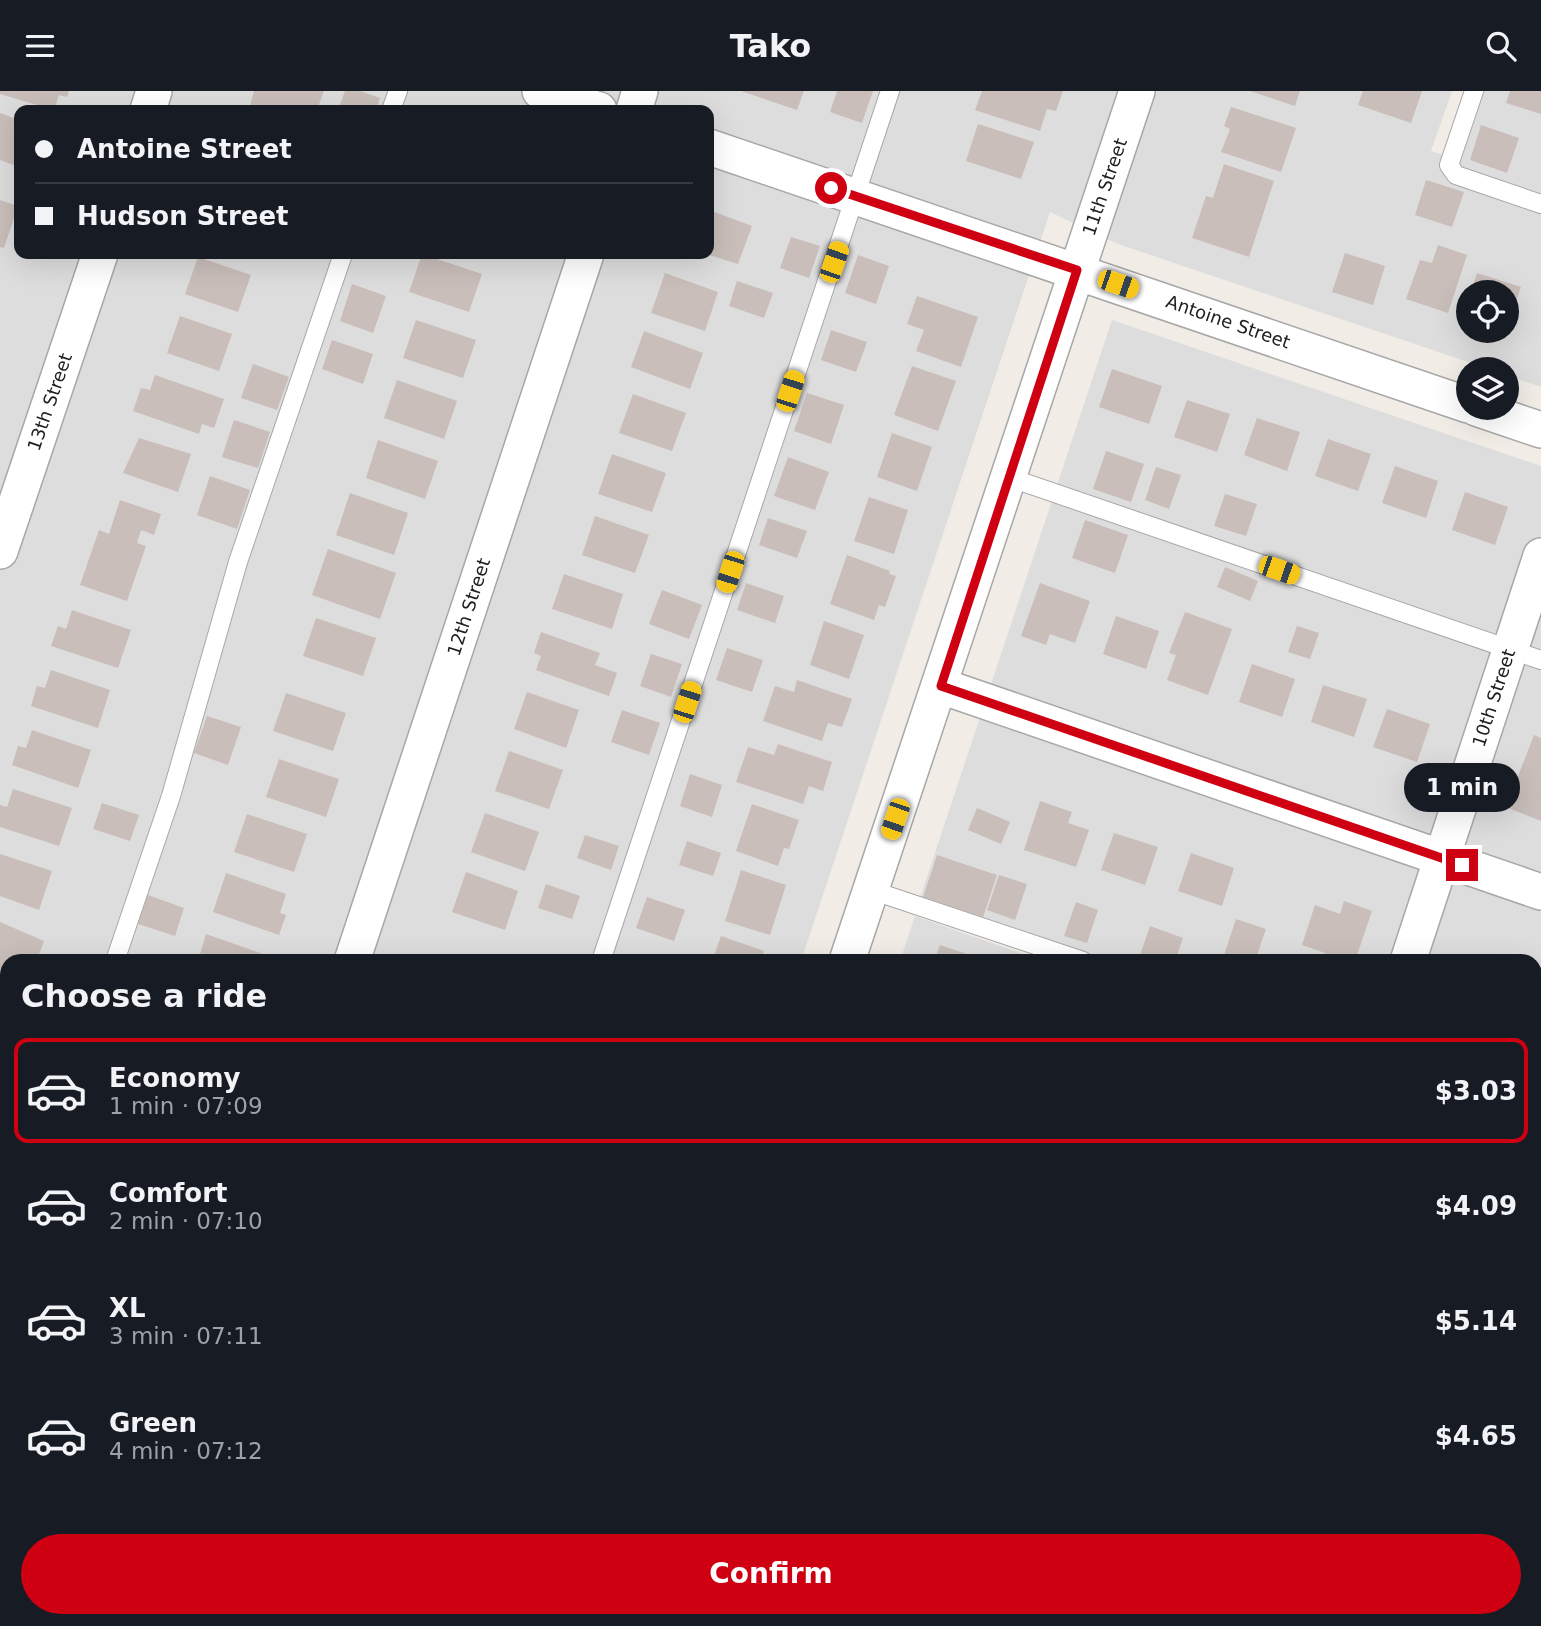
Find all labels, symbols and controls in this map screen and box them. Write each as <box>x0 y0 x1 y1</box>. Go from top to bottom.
icon: menu <box>21 27 59 65</box>
text: Tako <box>730 27 811 65</box>
icon: search <box>1482 27 1520 65</box>
text: Antoine Street <box>77 134 292 164</box>
street label: 11th Street <box>1078 135 1131 238</box>
route start <box>815 172 847 204</box>
text: Hudson Street <box>77 201 288 231</box>
car <box>818 239 851 285</box>
car <box>1095 267 1142 301</box>
map controls <box>1456 280 1519 420</box>
button: locate <box>1456 280 1519 343</box>
street label: Antoine Street <box>1163 290 1293 353</box>
street label: 13th Street <box>23 350 76 453</box>
button: layers <box>1456 357 1519 420</box>
car <box>774 368 807 414</box>
car <box>714 549 747 595</box>
car <box>1256 553 1303 587</box>
street label: 12th Street <box>443 555 494 658</box>
street label: 10th Street <box>1468 646 1519 749</box>
car <box>671 679 704 725</box>
callout: 1 min <box>1404 763 1520 813</box>
text: 1 min <box>1426 774 1498 800</box>
car <box>879 796 912 842</box>
route end <box>1446 849 1478 881</box>
text: Choose a ride <box>21 977 267 1015</box>
icon: car <box>25 1059 88 1122</box>
text: Economy <box>109 1063 240 1093</box>
text: $3.03 <box>1435 1076 1517 1106</box>
text: 1 min · 07:09 <box>109 1093 263 1119</box>
icon: car <box>25 1174 88 1237</box>
text: Comfort <box>109 1178 227 1208</box>
text: $4.09 <box>1435 1191 1517 1221</box>
text: 2 min · 07:10 <box>109 1208 263 1234</box>
icon: car <box>25 1289 88 1352</box>
text: XL <box>109 1293 146 1323</box>
text: $5.14 <box>1435 1306 1517 1336</box>
text: 3 min · 07:11 <box>109 1323 263 1349</box>
icon: car <box>25 1404 88 1467</box>
text: Green <box>109 1408 197 1438</box>
text: $4.65 <box>1435 1421 1517 1451</box>
text: 4 min · 07:12 <box>109 1438 263 1464</box>
button: Confirm <box>21 1534 1521 1614</box>

